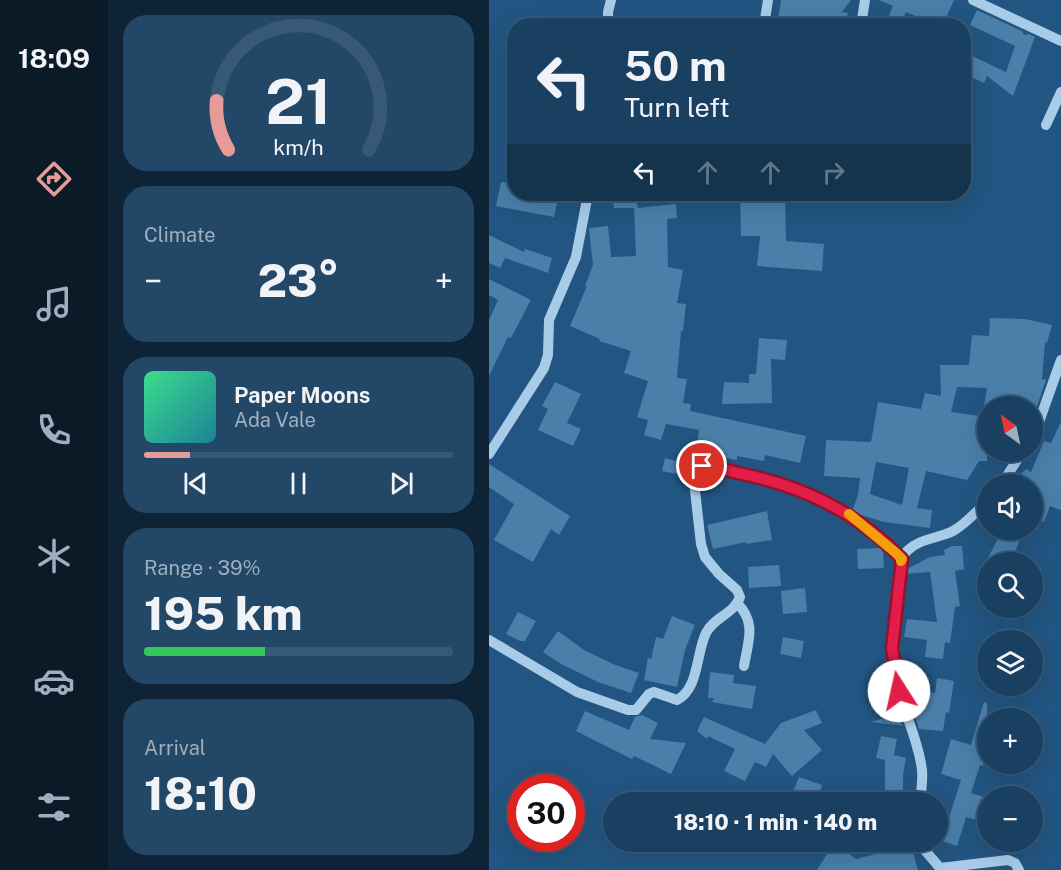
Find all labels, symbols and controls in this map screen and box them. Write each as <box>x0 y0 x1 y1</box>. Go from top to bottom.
text: 50 m <box>624 41 727 90</box>
text: 18:09 <box>18 42 90 74</box>
icon: left <box>525 42 603 120</box>
text: 21 <box>265 65 332 138</box>
text: Turn left <box>624 91 730 123</box>
text: km/h <box>273 135 324 160</box>
icon: left <box>628 156 661 189</box>
icon: ahead <box>691 156 724 189</box>
icon: ahead <box>754 156 787 189</box>
icon: right <box>817 156 850 189</box>
icon: directions <box>33 158 75 200</box>
text: Climate <box>144 223 216 247</box>
text: 23° <box>258 254 339 307</box>
text: − <box>144 262 162 300</box>
text: + <box>435 262 453 300</box>
icon: music <box>33 283 75 325</box>
text: Paper Moons <box>234 382 370 408</box>
north arrow <box>977 396 1043 462</box>
map controls <box>977 396 1043 852</box>
text: Ada Vale <box>234 408 316 432</box>
icon: phone <box>33 409 75 451</box>
pin <box>676 440 727 491</box>
icon: arrive <box>685 449 718 482</box>
icon: previous <box>179 467 212 500</box>
icon: pause <box>282 467 315 500</box>
icon: next <box>385 467 418 500</box>
button: sound <box>977 474 1043 540</box>
icon: climate <box>33 535 75 577</box>
button: search <box>977 552 1043 618</box>
text: Range · 39% <box>144 556 260 580</box>
text: 195 km <box>144 587 302 640</box>
button: layers <box>977 630 1043 696</box>
position arrow <box>867 659 931 723</box>
icon: car <box>33 660 75 702</box>
button: + <box>977 708 1043 774</box>
text: Arrival <box>144 736 206 760</box>
text: 18:10 <box>144 767 257 820</box>
speed limit sign: 30 <box>507 774 585 852</box>
icon: filters <box>33 786 75 828</box>
button: − <box>977 786 1043 852</box>
text: 18:10 · 1 min · 140 m <box>674 809 877 835</box>

